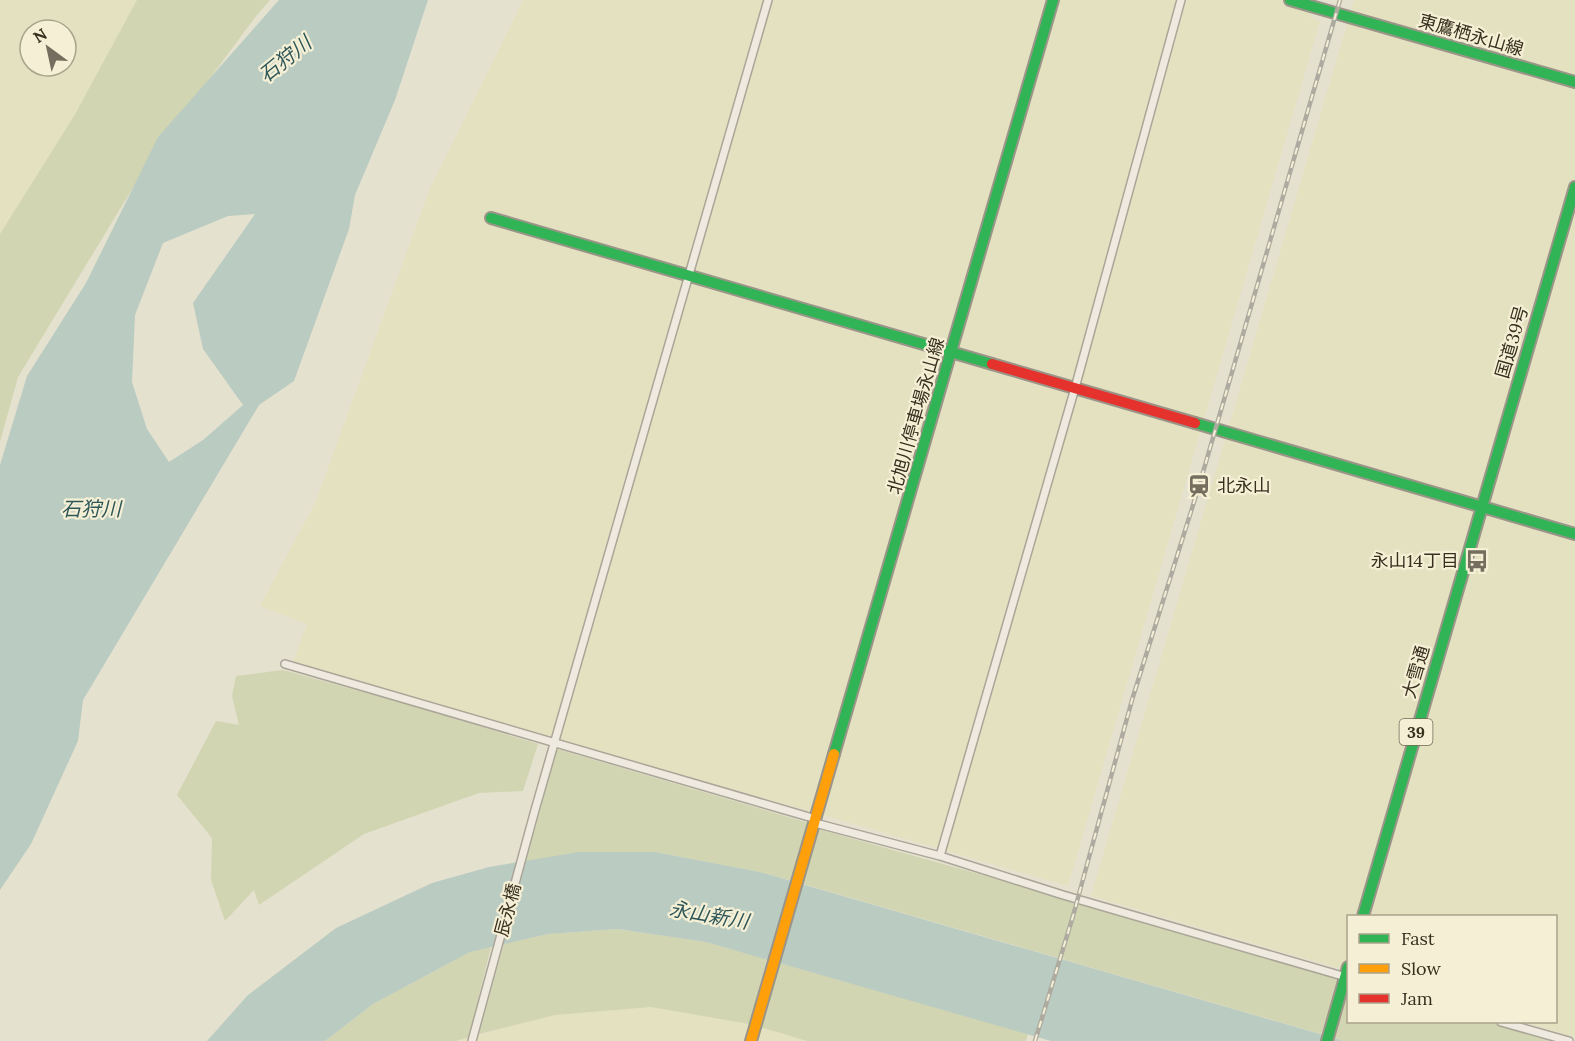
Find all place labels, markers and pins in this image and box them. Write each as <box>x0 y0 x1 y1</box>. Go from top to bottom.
station icon: 北永山 <box>1186 473 1212 499</box>
place label: 北永山 <box>1217 474 1271 497</box>
bus stop icon: 永山14丁目 <box>1464 548 1490 574</box>
place label: 永山14丁目 <box>1371 549 1459 572</box>

